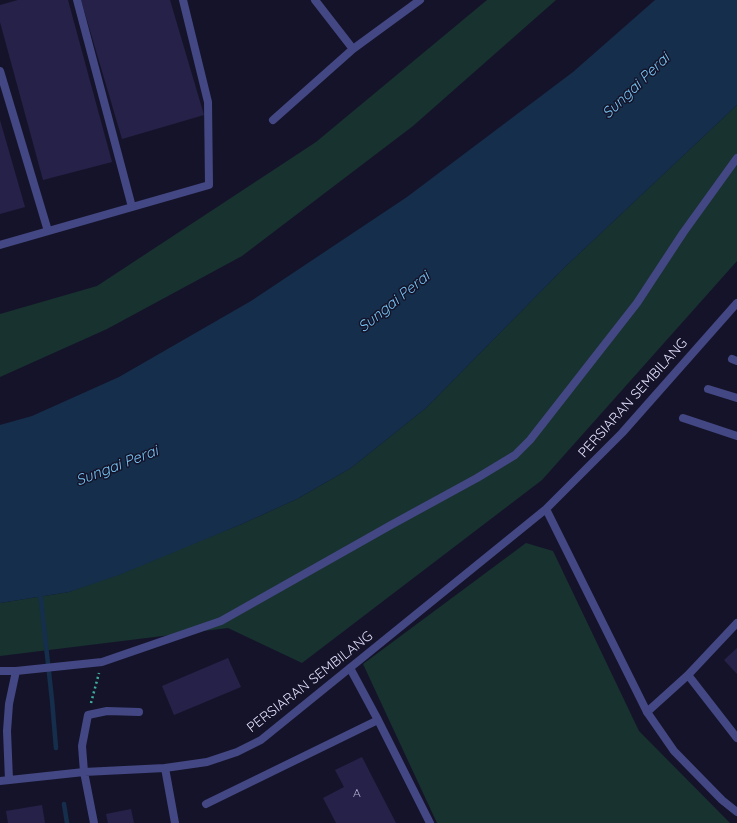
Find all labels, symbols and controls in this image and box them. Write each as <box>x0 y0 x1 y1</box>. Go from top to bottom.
water label: Sungai Perai <box>599 49 673 123</box>
water label: Sungai Perai <box>355 268 433 336</box>
street label: PERSIARAN SEMBILANG <box>575 335 691 461</box>
water label: Sungai Perai <box>73 442 161 490</box>
street label: PERSIARAN SEMBILANG <box>244 628 376 736</box>
house number: A <box>353 786 361 800</box>

